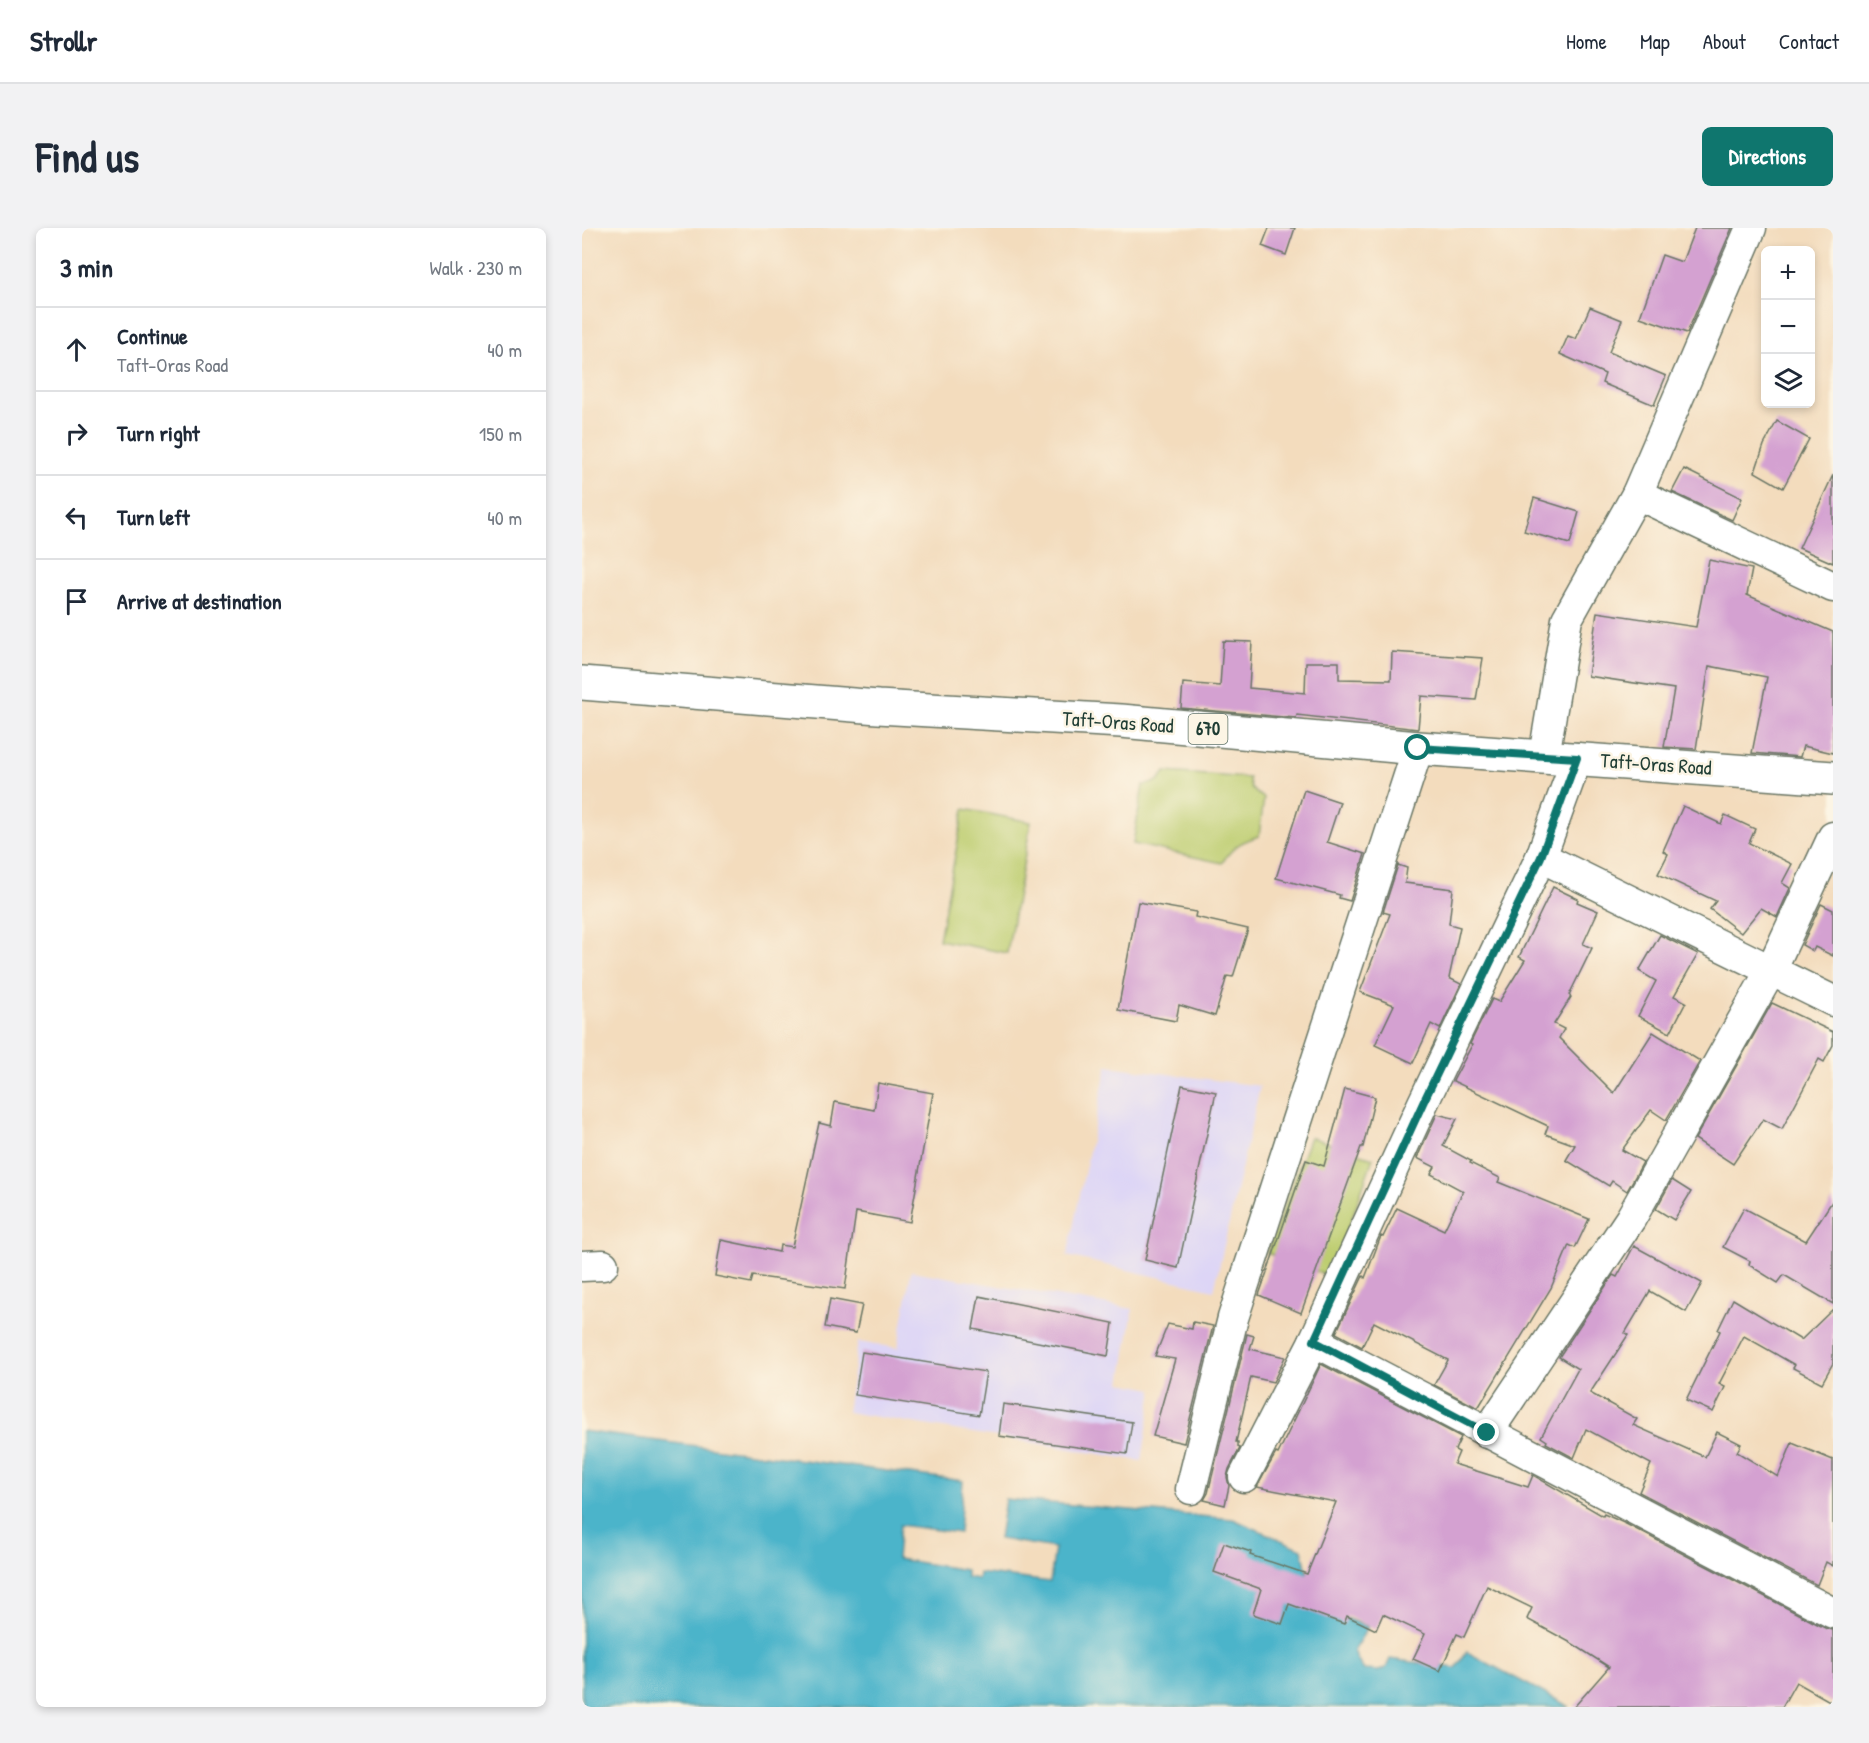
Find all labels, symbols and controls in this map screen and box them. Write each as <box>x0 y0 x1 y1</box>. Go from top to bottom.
text: Strollr <box>30 22 97 60</box>
text: Home <box>1566 27 1607 56</box>
text: Map <box>1640 27 1670 56</box>
text: About <box>1703 27 1746 56</box>
text: Contact <box>1779 27 1839 56</box>
button: Directions <box>1702 127 1833 186</box>
text: Find us <box>36 128 139 185</box>
map controls <box>1761 246 1815 408</box>
button: + <box>1761 246 1815 300</box>
text: 3 min <box>60 250 113 285</box>
text: Walk · 230 m <box>430 254 522 281</box>
button: − <box>1761 300 1815 354</box>
text: Continue <box>117 321 188 351</box>
icon: ahead <box>60 333 93 366</box>
text: 40 m <box>487 336 522 363</box>
text: Taft-Oras Road <box>117 351 228 378</box>
button: layers <box>1761 354 1815 408</box>
icon: right <box>60 417 93 450</box>
text: Turn right <box>117 418 200 448</box>
text: 150 m <box>479 420 522 447</box>
icon: left <box>60 501 93 534</box>
text: Turn left <box>117 502 190 532</box>
text: 40 m <box>487 504 522 531</box>
icon: arrive <box>60 585 93 618</box>
text: Arrive at destination <box>117 586 282 616</box>
street label: Taft-Oras Road <box>1062 704 1175 739</box>
road number: 670 <box>1188 714 1228 744</box>
route start <box>1404 734 1430 760</box>
street label: Taft-Oras Road <box>1600 746 1713 781</box>
route end <box>1473 1419 1499 1445</box>

